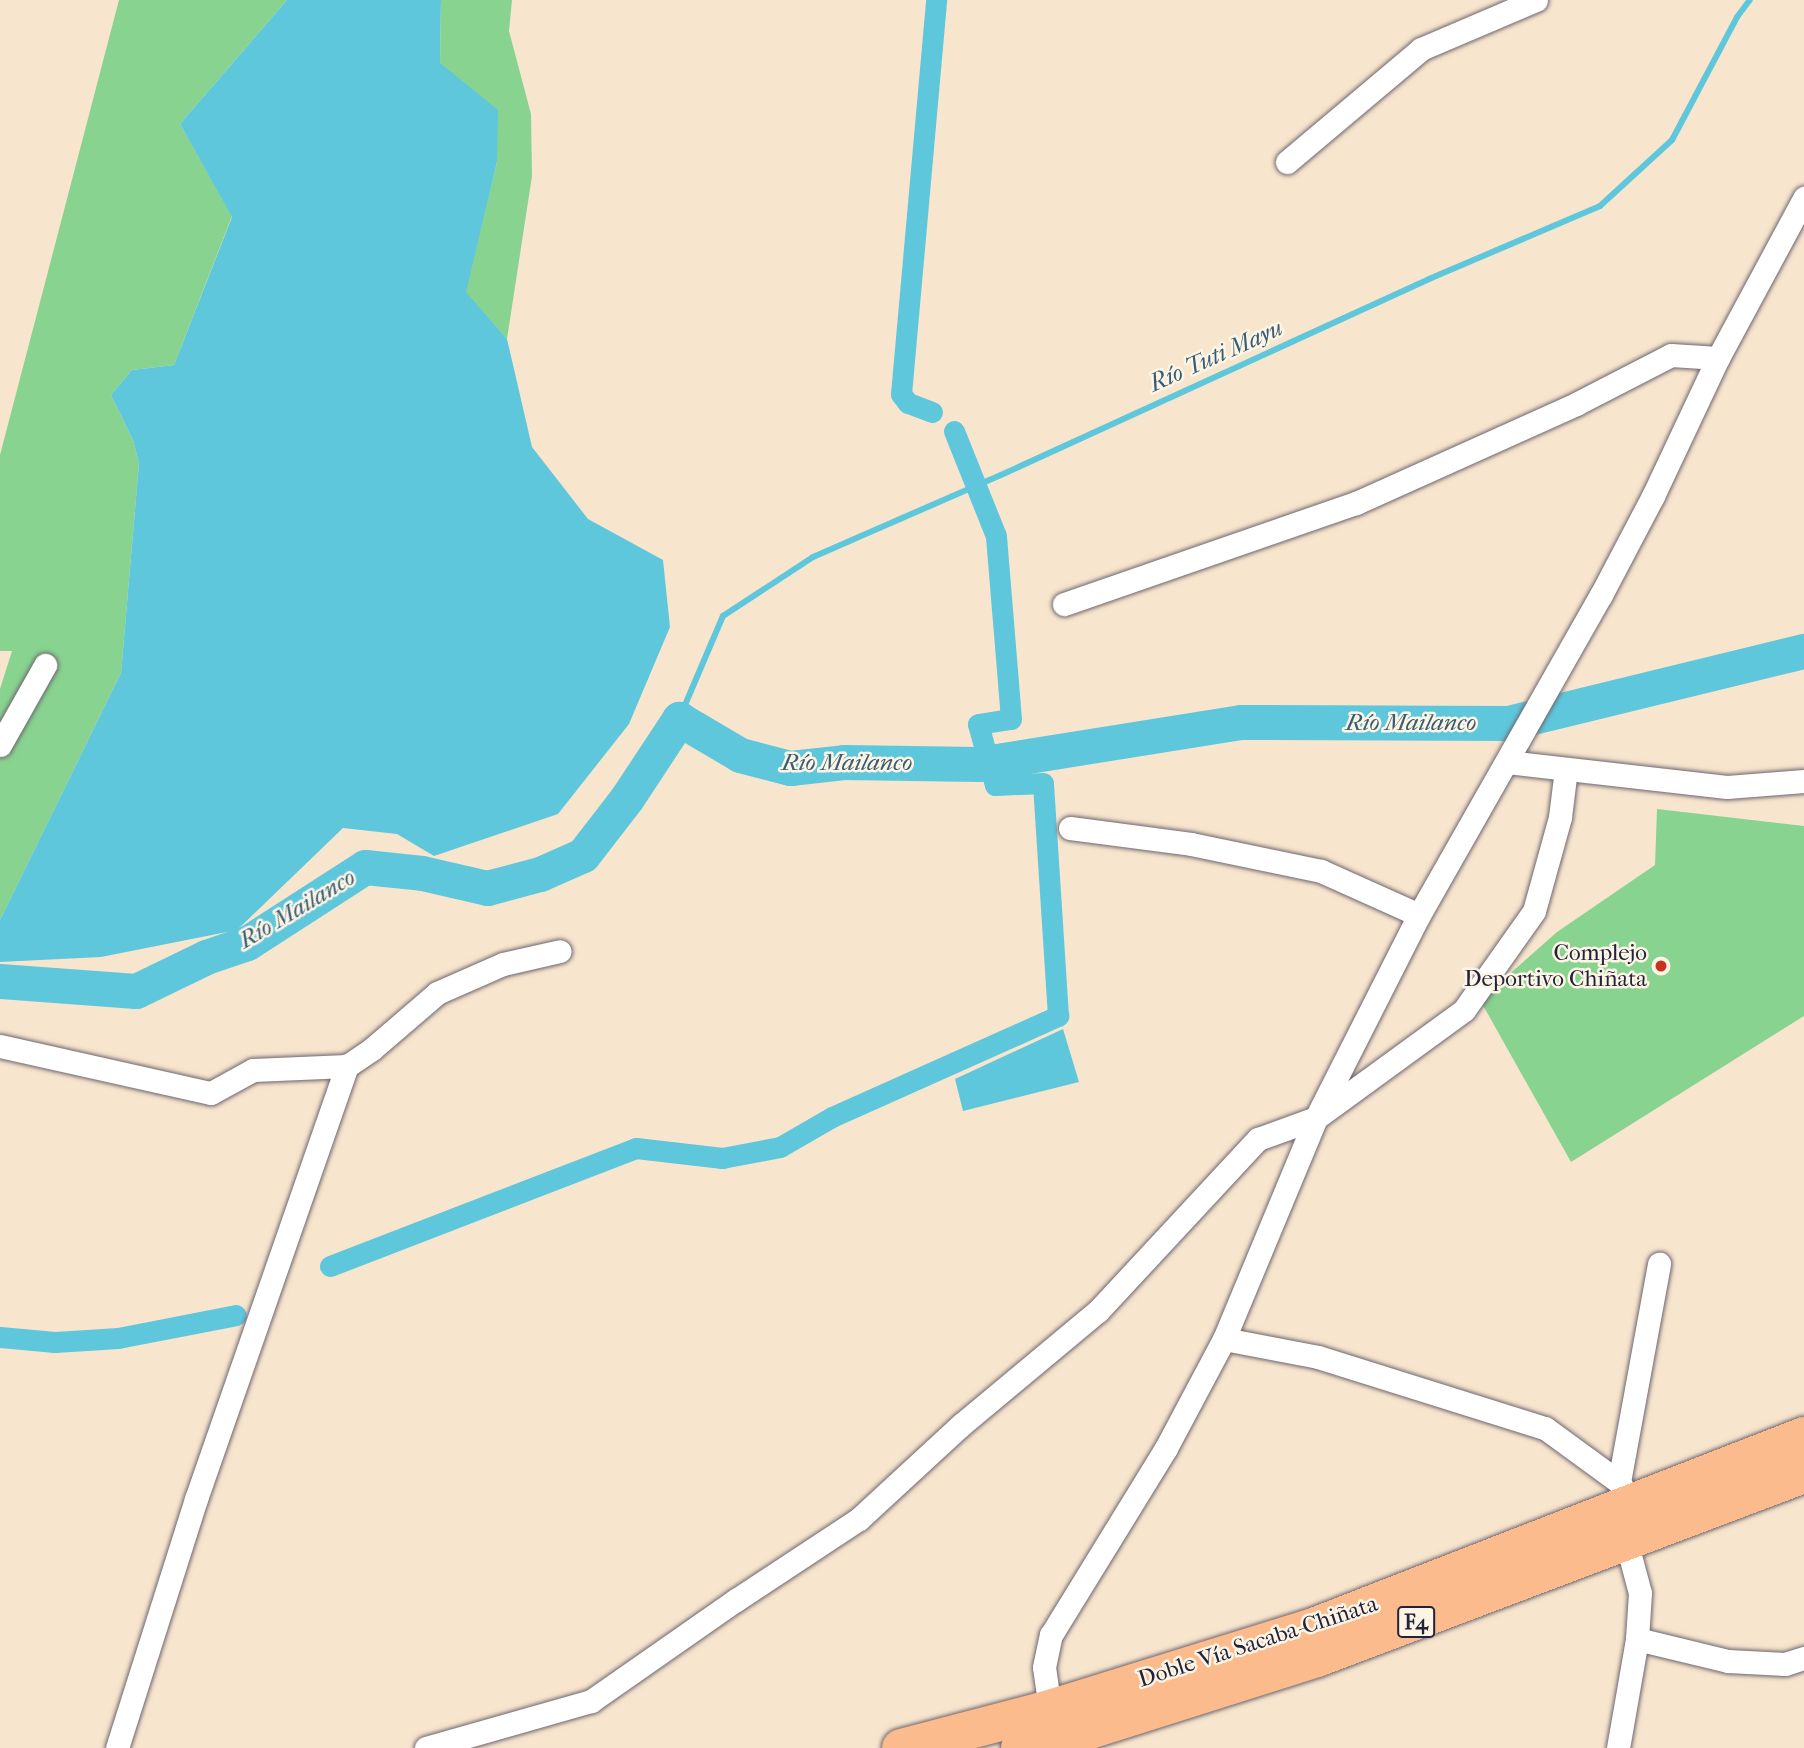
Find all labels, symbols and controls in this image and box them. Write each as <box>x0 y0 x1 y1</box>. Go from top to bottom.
water label: Río Tuti Mayu <box>1145 314 1287 398</box>
water label: Río Mailanco <box>1346 709 1476 737</box>
water label: Río Mailanco <box>782 749 912 777</box>
water label: Río Mailanco <box>233 863 361 955</box>
place label: Complejo Deportivo Chiñata <box>1464 939 1647 993</box>
marker: Complejo Deportivo Chiñata <box>1653 958 1669 974</box>
street label: Doble Vía Sacaba-Chiñata <box>1135 1590 1381 1694</box>
road number: F4 <box>1397 1604 1435 1640</box>

